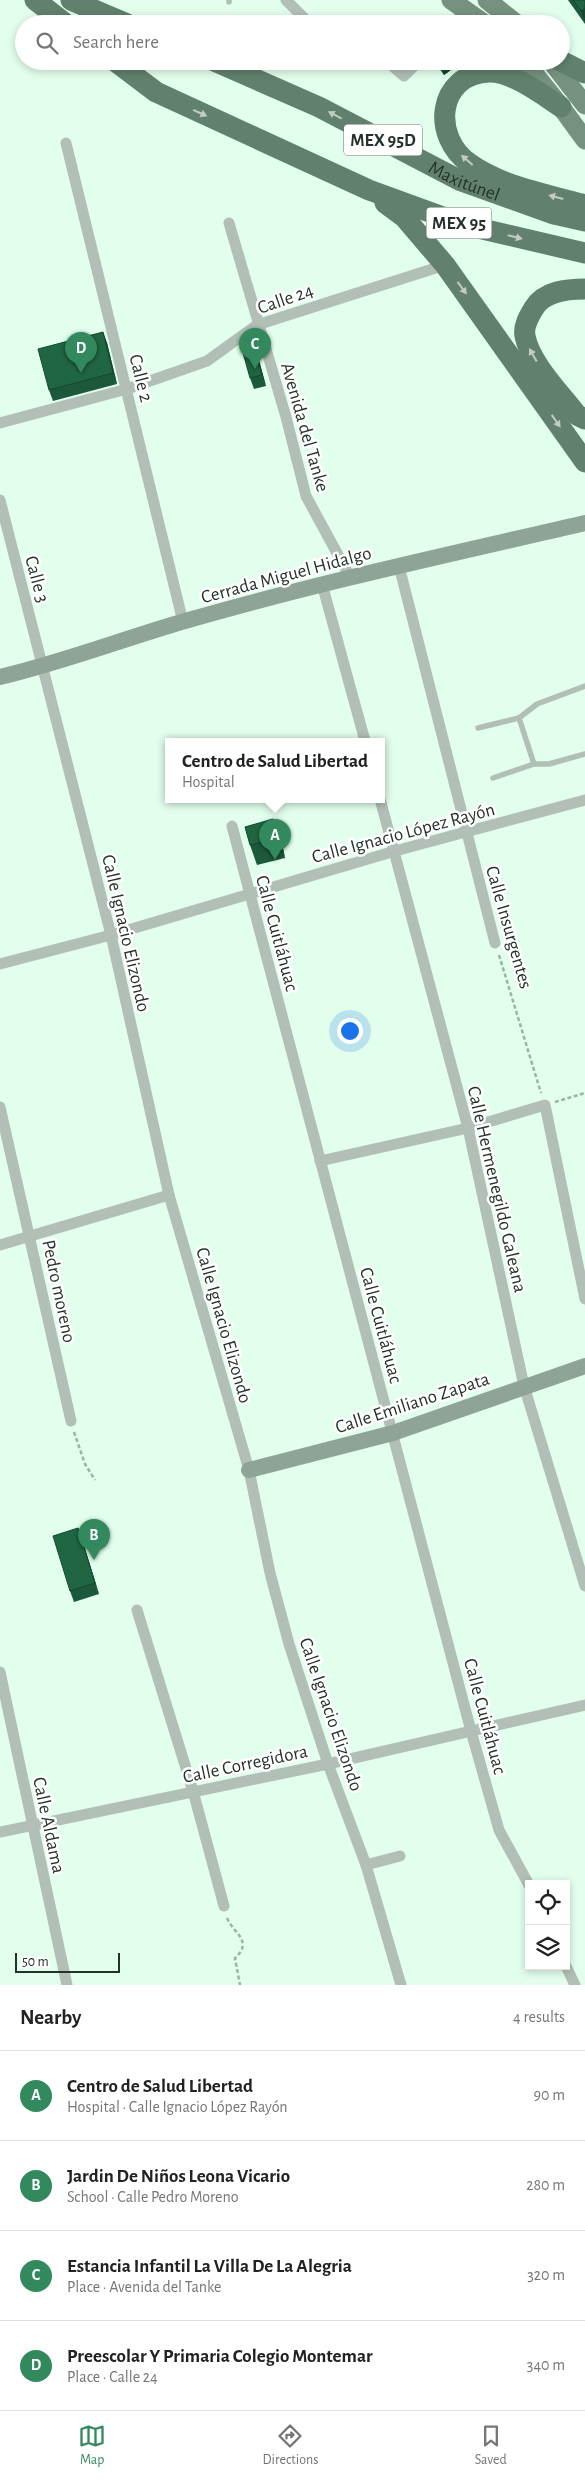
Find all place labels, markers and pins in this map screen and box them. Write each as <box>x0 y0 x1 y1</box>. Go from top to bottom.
pin: C <box>239 328 271 369</box>
pin: D <box>65 332 97 373</box>
pin: A <box>259 819 291 860</box>
pin: B <box>78 1519 110 1560</box>

